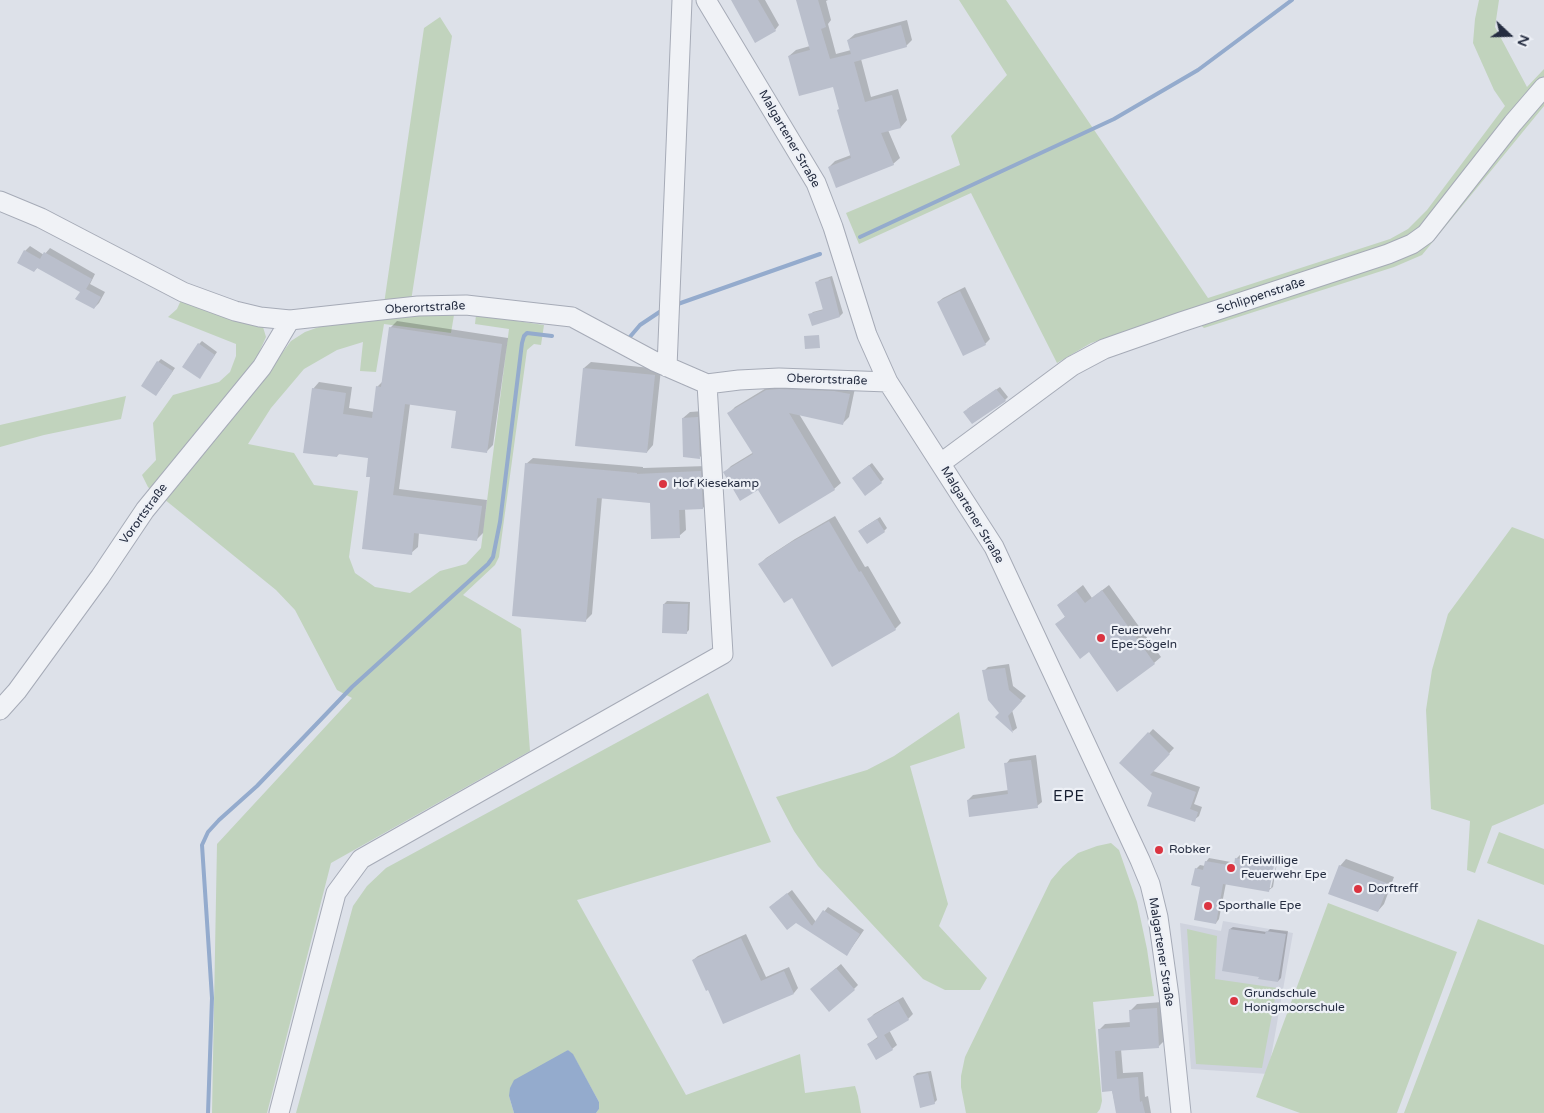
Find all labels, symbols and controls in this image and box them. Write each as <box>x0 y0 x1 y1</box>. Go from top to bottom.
north arrow <box>1484 10 1534 60</box>
text: N <box>1514 32 1533 49</box>
street label: Malgartener Straße <box>755 88 823 190</box>
street label: Schlippenstraße <box>1215 275 1307 317</box>
street label: Oberortstraße <box>384 299 466 317</box>
street label: Oberortstraße <box>786 371 868 389</box>
street label: Malgartener Straße <box>937 464 1007 566</box>
place label: Hof Kiesekamp <box>673 477 759 491</box>
marker: Hof Kiesekamp <box>657 478 669 490</box>
street label: Vorortstraße <box>117 481 171 547</box>
place label: Feuerwehr Epe-Sögeln <box>1111 624 1177 652</box>
marker: Feuerwehr Epe-Sögeln <box>1095 632 1107 644</box>
district label: EPE <box>1053 788 1085 806</box>
place label: Robker <box>1169 843 1210 857</box>
marker: Robker <box>1153 844 1165 856</box>
place label: Freiwillige Feuerwehr Epe <box>1241 854 1326 882</box>
marker: Freiwillige Feuerwehr Epe <box>1225 862 1237 874</box>
place label: Dorftreff <box>1368 882 1418 896</box>
marker: Dorftreff <box>1352 883 1364 895</box>
street label: Malgartener Straße <box>1145 896 1177 1008</box>
place label: Sporthalle Epe <box>1218 899 1301 913</box>
marker: Sporthalle Epe <box>1202 900 1214 912</box>
place label: Grundschule Honigmoorschule <box>1244 987 1345 1015</box>
marker: Grundschule Honigmoorschule <box>1228 995 1240 1007</box>

